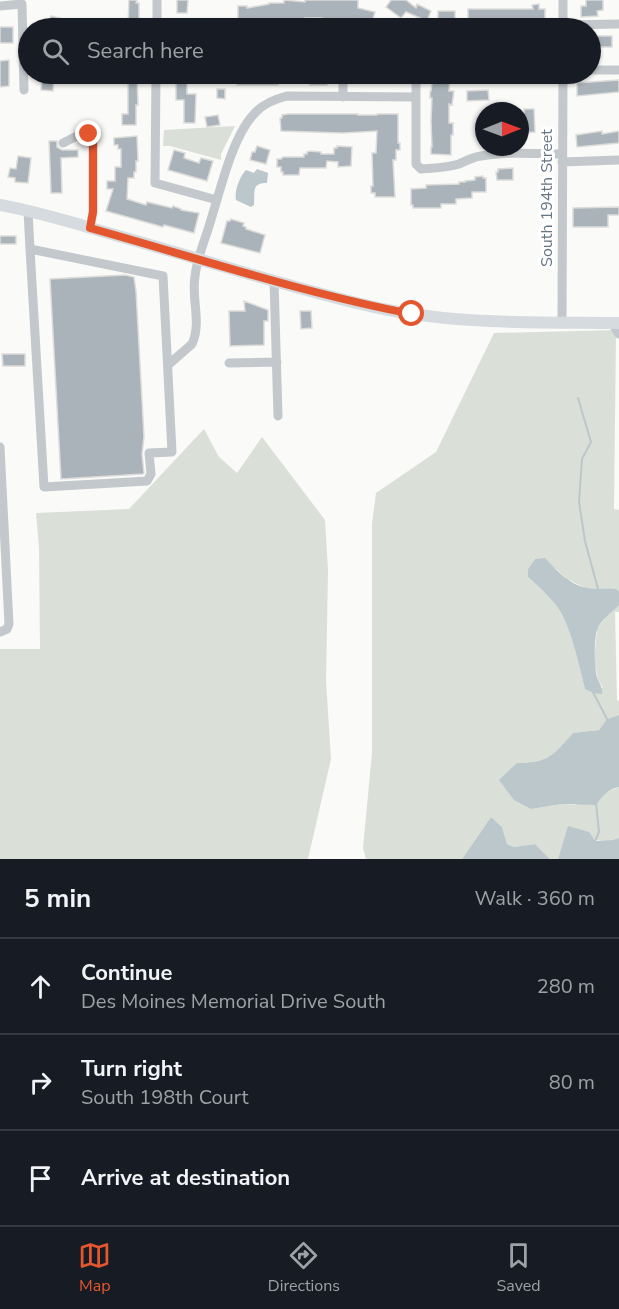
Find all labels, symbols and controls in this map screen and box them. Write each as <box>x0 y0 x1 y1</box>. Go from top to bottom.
search box <box>18 18 601 84</box>
icon: search <box>39 35 72 68</box>
text: Search here <box>87 36 204 66</box>
north arrow <box>475 102 529 156</box>
route end <box>75 120 101 146</box>
street label: South 194th Street <box>536 129 558 267</box>
route start <box>398 300 424 326</box>
text: 5 min <box>24 881 91 916</box>
text: Walk · 360 m <box>475 885 595 912</box>
text: Continue <box>81 958 172 988</box>
icon: ahead <box>24 970 57 1003</box>
text: 280 m <box>537 973 595 1000</box>
text: Des Moines Memorial Drive South <box>81 988 386 1015</box>
text: Turn right <box>81 1054 182 1084</box>
icon: right <box>24 1066 57 1099</box>
text: 80 m <box>549 1069 595 1096</box>
text: South 198th Court <box>81 1084 248 1111</box>
icon: arrive <box>24 1162 57 1195</box>
text: Arrive at destination <box>81 1163 290 1193</box>
tab: Map <box>78 1239 111 1297</box>
tab: Directions <box>268 1239 340 1297</box>
tab: Saved <box>497 1239 541 1297</box>

